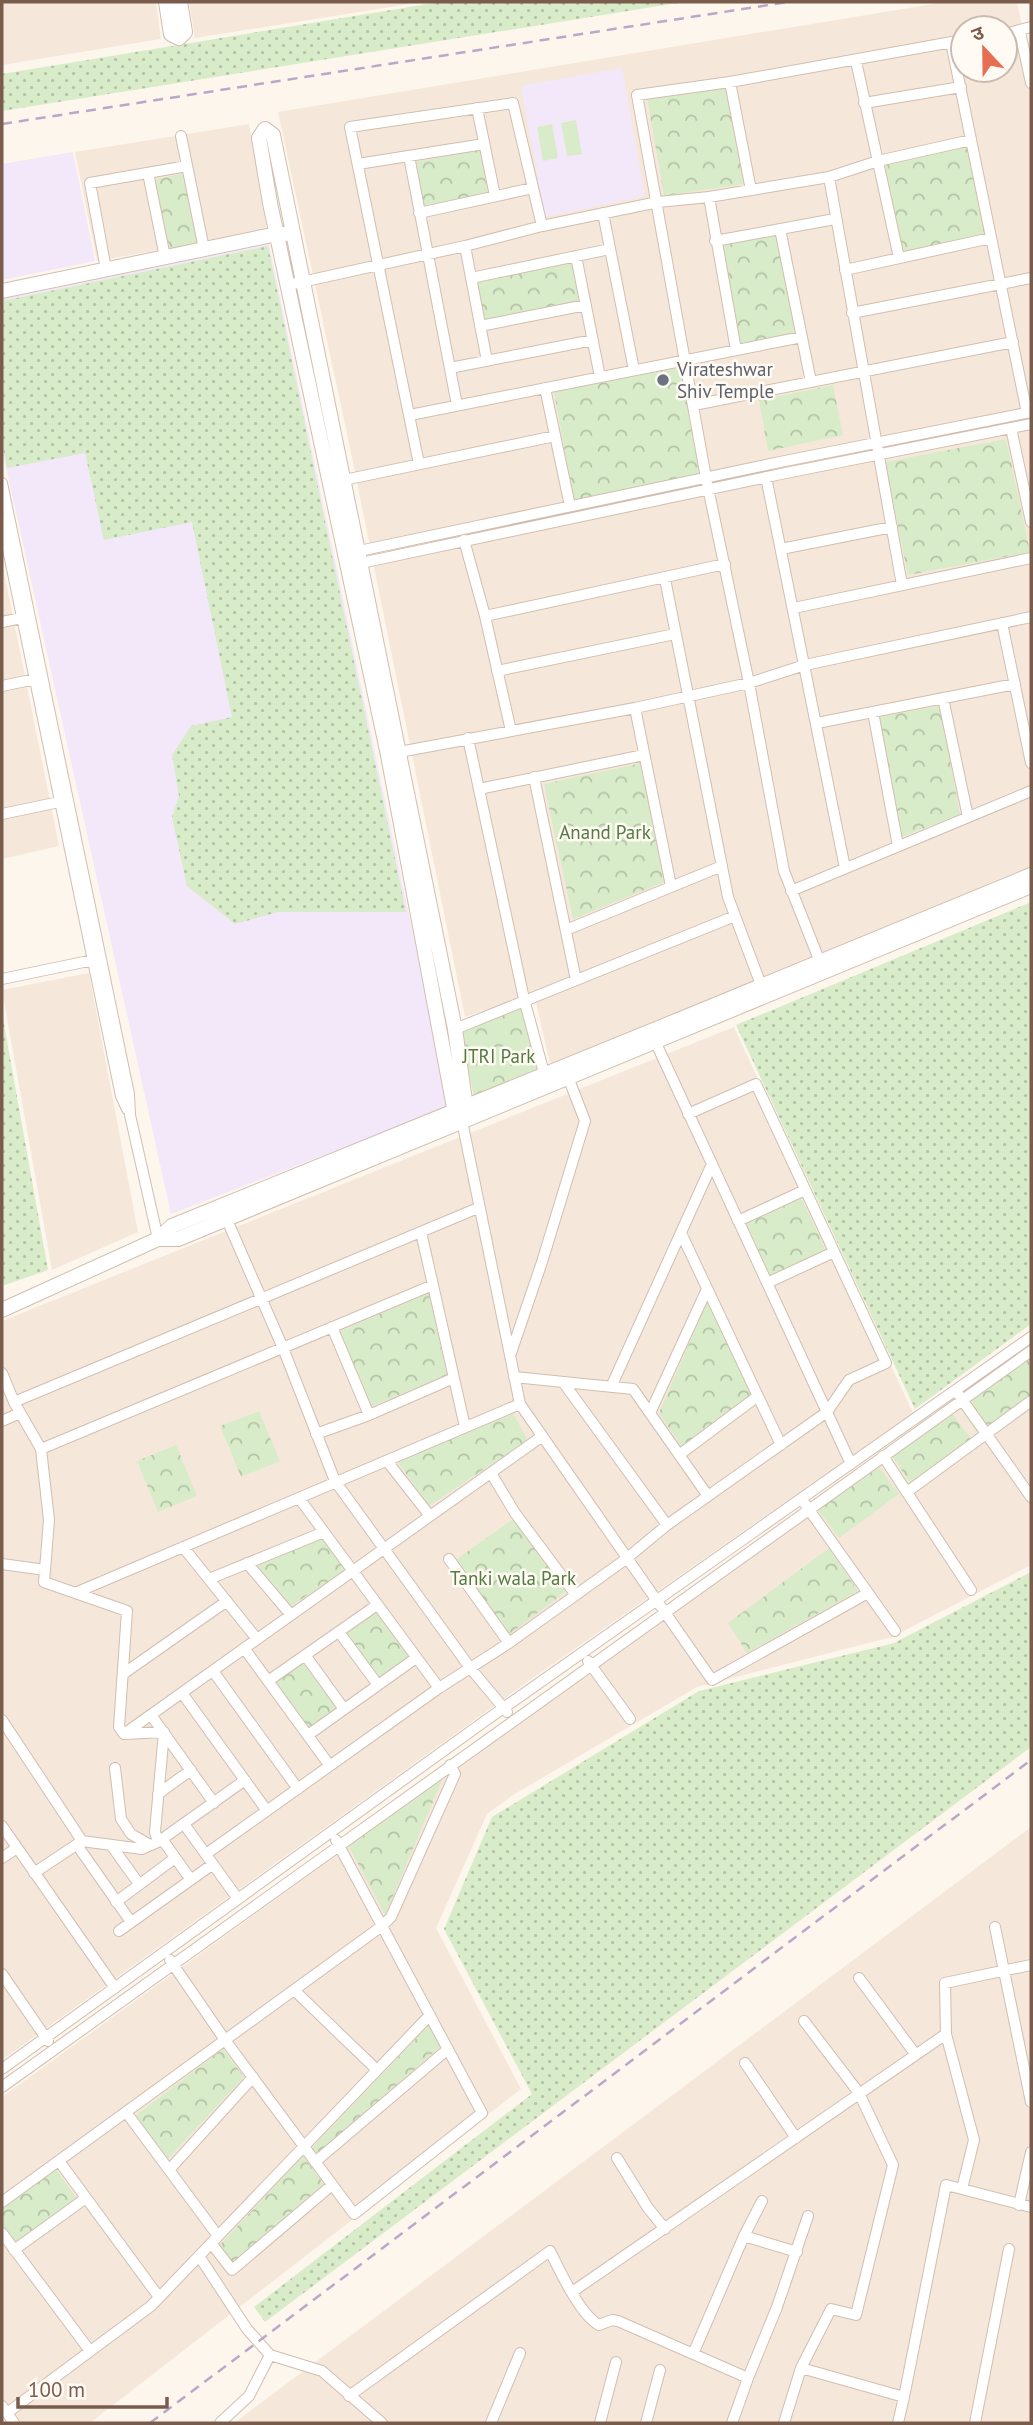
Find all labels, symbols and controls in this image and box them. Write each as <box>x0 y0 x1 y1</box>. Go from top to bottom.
north arrow <box>949 14 1019 84</box>
text: उ <box>968 20 988 46</box>
place label: Virateshwar Shiv Temple <box>676 357 774 403</box>
marker: Virateshwar Shiv Temple <box>655 372 671 388</box>
park label: Anand Park <box>559 820 651 844</box>
park label: JTRI Park <box>462 1044 535 1068</box>
park label: Tanki wala Park <box>450 1566 576 1590</box>
scale bar <box>18 2366 166 2410</box>
text: 100 m <box>28 2376 85 2403</box>

